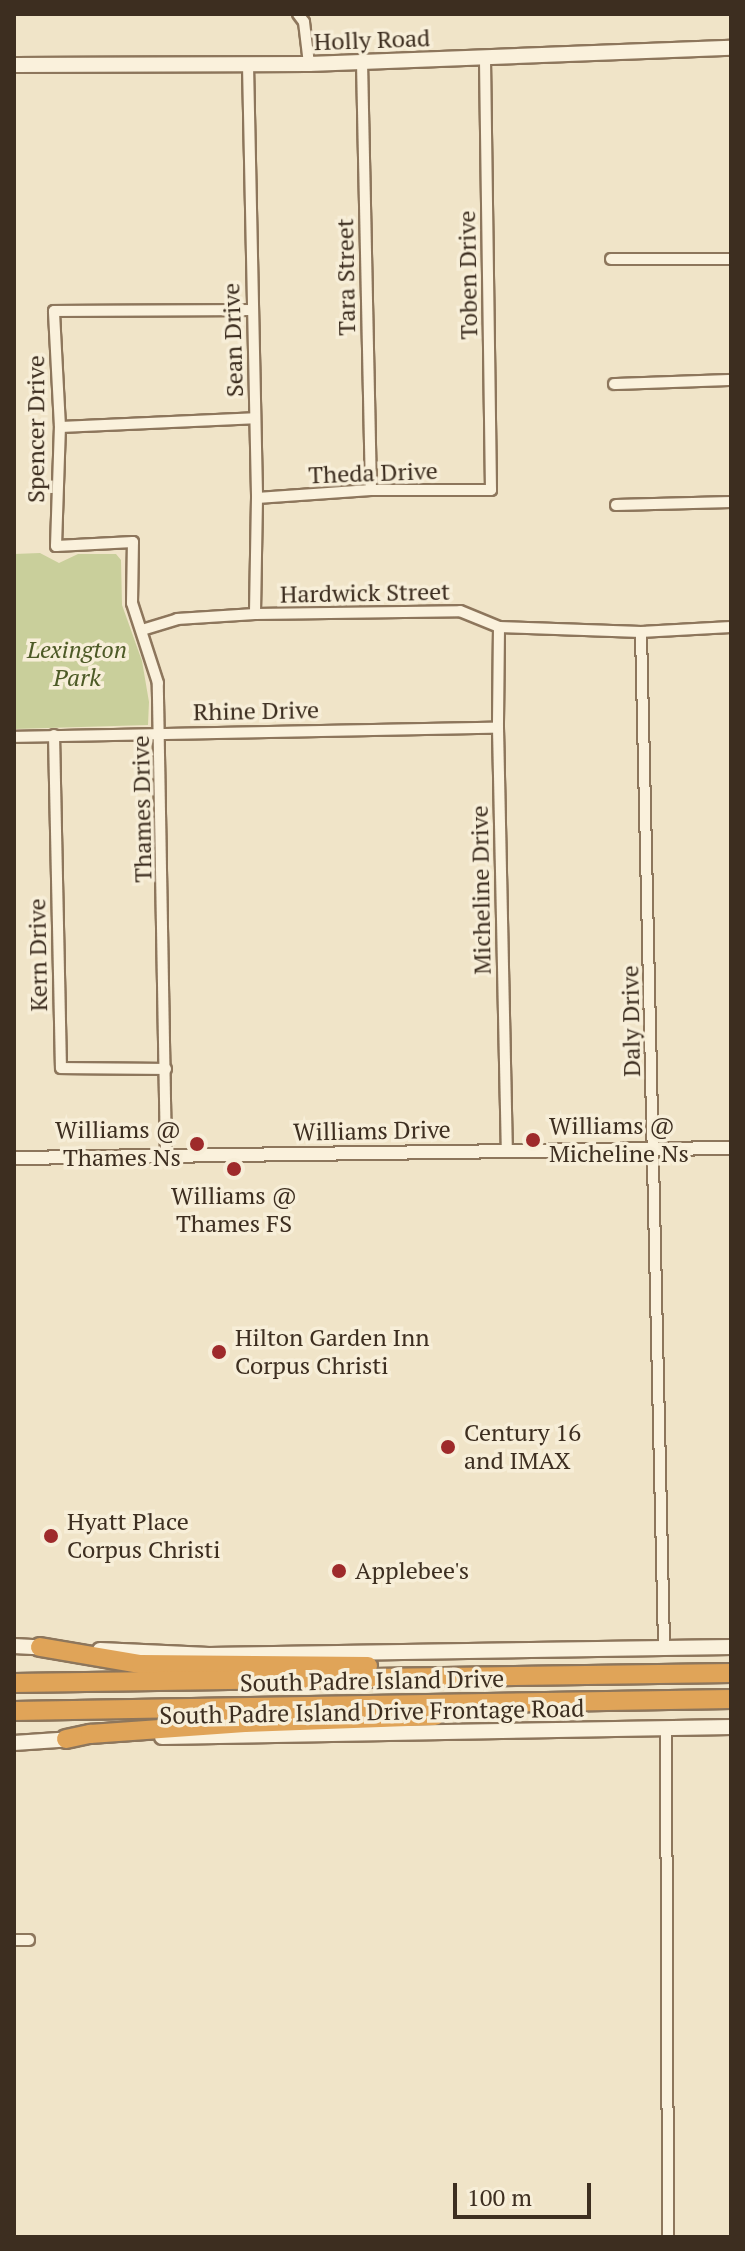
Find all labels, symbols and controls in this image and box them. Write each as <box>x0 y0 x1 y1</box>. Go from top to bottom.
street label: Holly Road <box>313 24 431 56</box>
street label: Toben Drive <box>452 210 484 340</box>
street label: Tara Street <box>331 218 361 336</box>
street label: Sean Drive <box>217 282 249 398</box>
street label: Spencer Drive <box>22 355 50 503</box>
street label: Theda Drive <box>308 456 438 490</box>
street label: Hardwick Street <box>280 577 450 609</box>
park label: Lexington Park <box>27 636 127 692</box>
street label: Rhine Drive <box>193 696 319 726</box>
street label: Thames Drive <box>126 735 158 883</box>
street label: Micheline Drive <box>465 805 497 975</box>
street label: Kern Drive <box>23 898 53 1012</box>
street label: Daly Drive <box>616 965 646 1077</box>
place label: Williams @ Micheline Ns <box>549 1112 689 1168</box>
street label: Williams Drive <box>293 1115 451 1147</box>
place label: Williams @ Thames Ns <box>55 1116 181 1172</box>
marker: Williams @ Micheline Ns <box>524 1131 542 1149</box>
marker: Williams @ Thames Ns <box>188 1135 206 1153</box>
marker: Williams @ Thames FS <box>225 1160 243 1178</box>
place label: Williams @ Thames FS <box>171 1182 297 1238</box>
place label: Hilton Garden Inn Corpus Christi <box>235 1324 429 1380</box>
marker: Hilton Garden Inn Corpus Christi <box>210 1343 228 1361</box>
place label: Century 16 and IMAX <box>464 1419 581 1475</box>
marker: Century 16 and IMAX <box>439 1438 457 1456</box>
place label: Hyatt Place Corpus Christi <box>67 1508 220 1564</box>
marker: Hyatt Place Corpus Christi <box>42 1527 60 1545</box>
place label: Applebee's <box>355 1557 469 1585</box>
marker: Applebee's <box>330 1562 348 1580</box>
street label: South Padre Island Drive <box>240 1664 504 1698</box>
street label: South Padre Island Drive Frontage Road <box>159 1694 585 1730</box>
scale bar <box>457 2167 595 2217</box>
text: 100 m <box>467 2181 532 2213</box>

